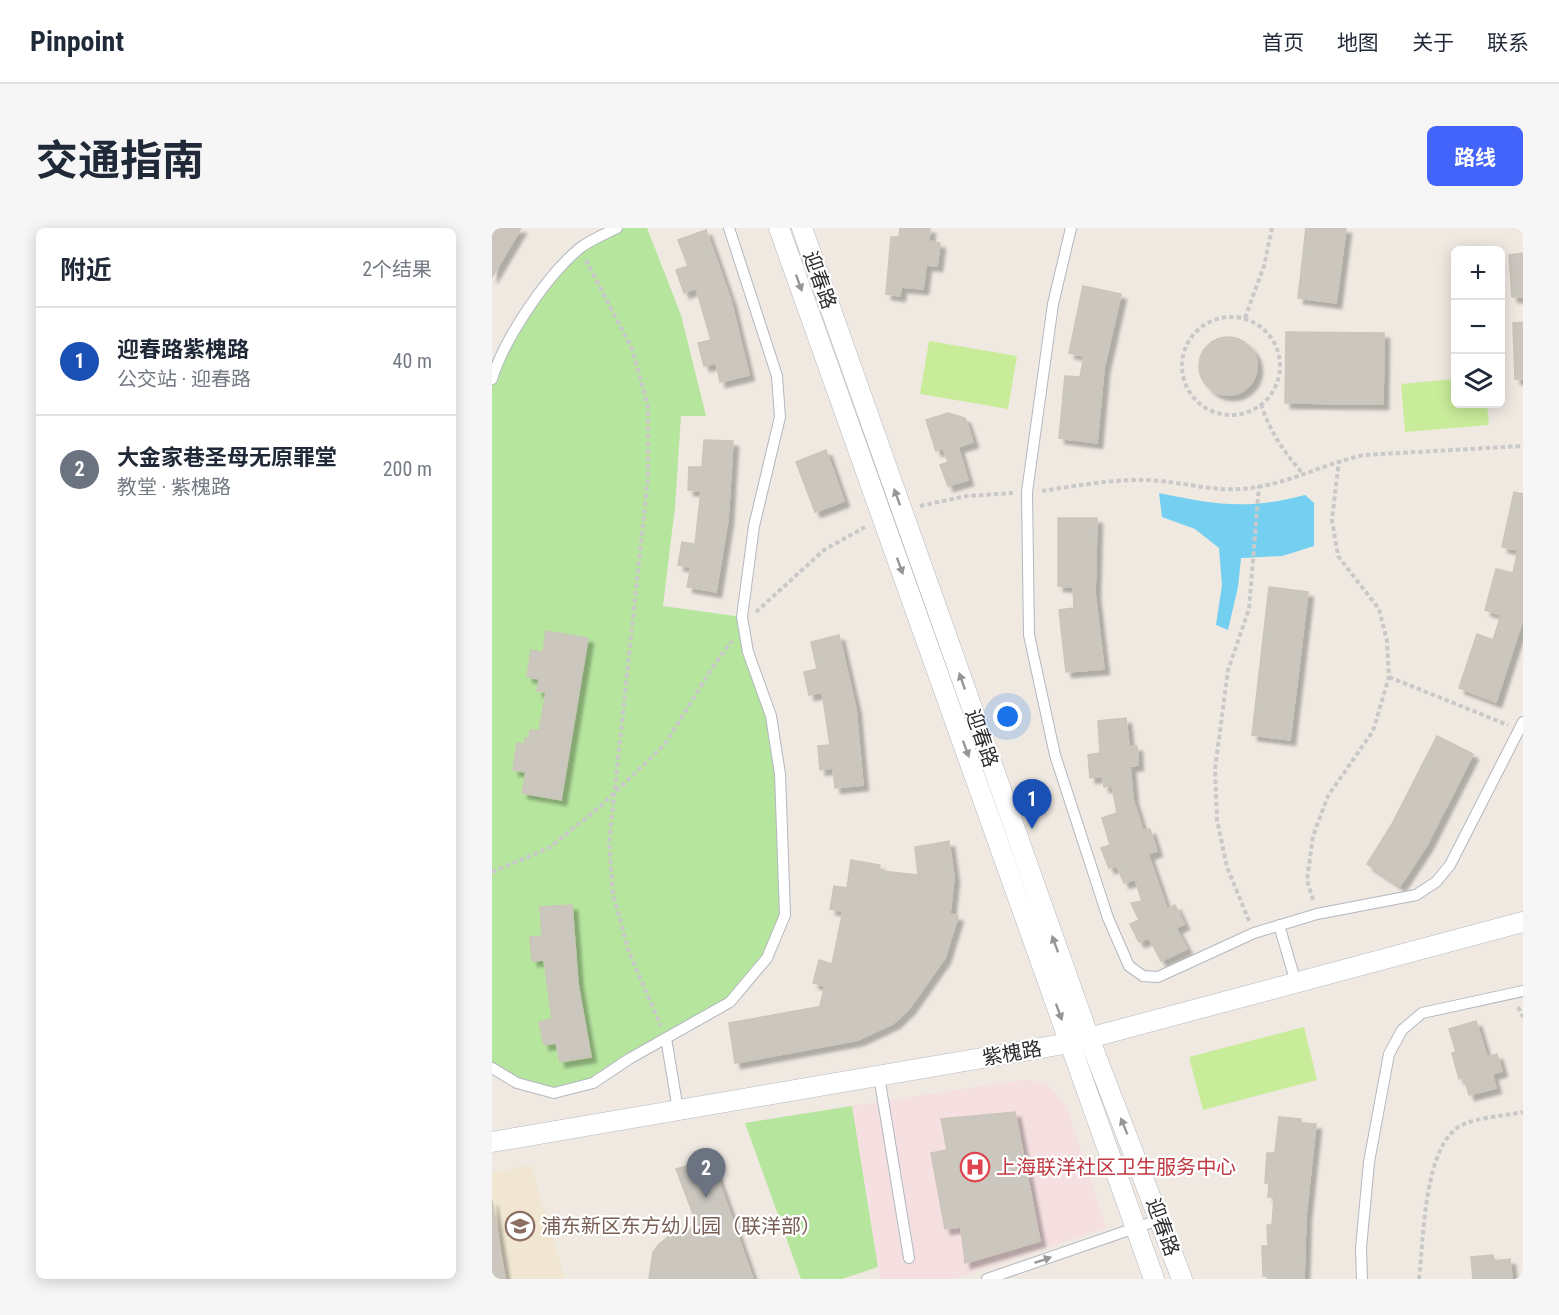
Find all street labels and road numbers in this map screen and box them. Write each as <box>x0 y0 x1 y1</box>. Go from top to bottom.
street label: 迎春路 <box>798 248 842 312</box>
street label: 迎春路 <box>961 706 1003 770</box>
street label: 紫槐路 <box>980 1036 1044 1070</box>
street label: 迎春路 <box>1141 1195 1185 1259</box>

